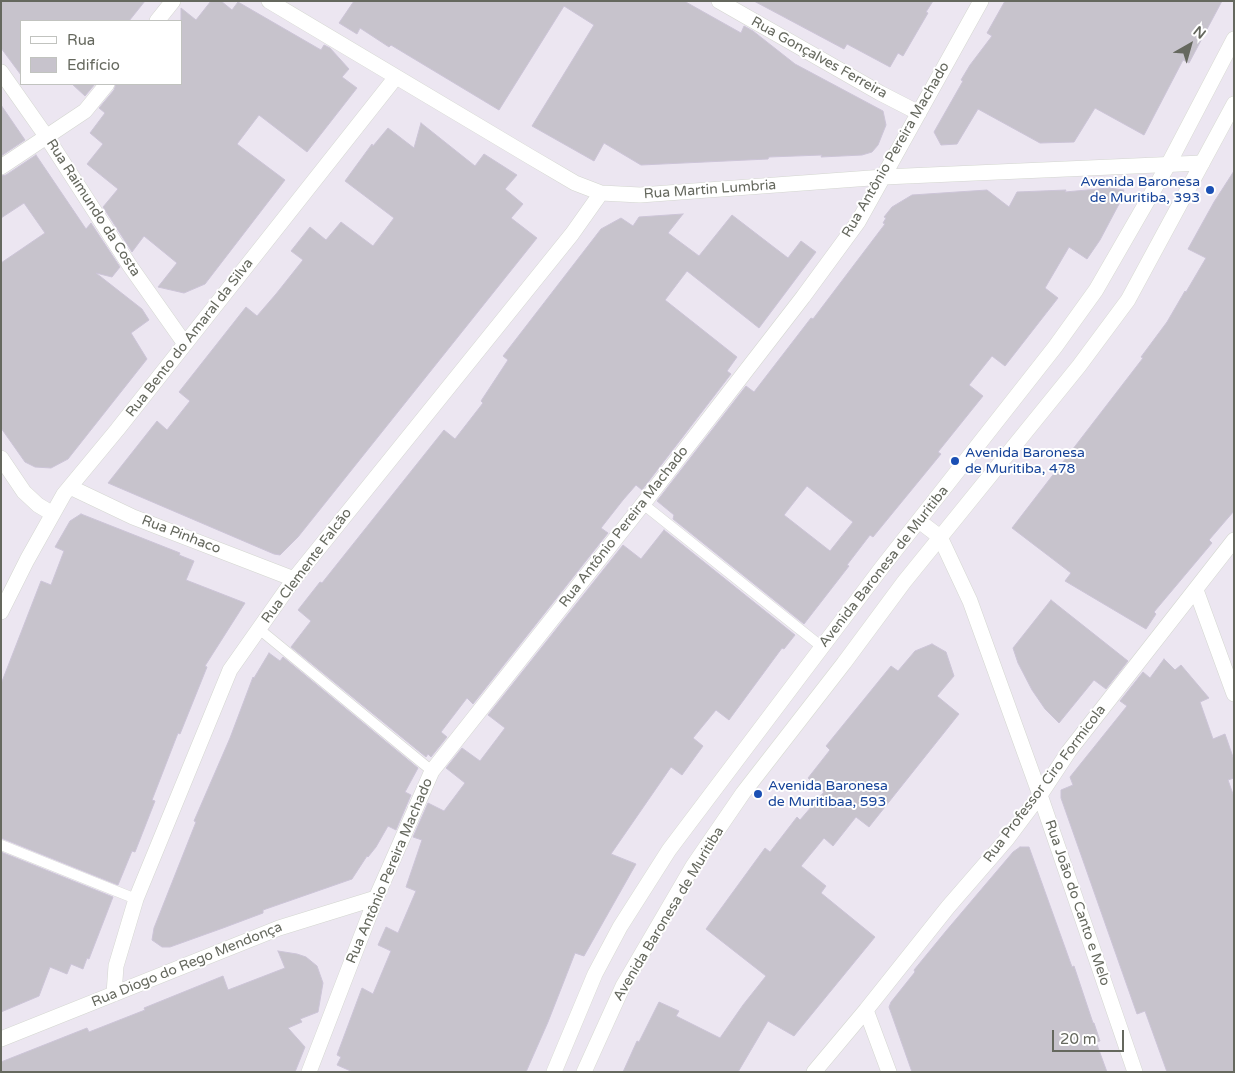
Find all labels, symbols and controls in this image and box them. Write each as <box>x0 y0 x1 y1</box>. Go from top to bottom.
street label: Rua Gonçalves Ferreira <box>748 14 890 102</box>
legend <box>20 20 182 85</box>
north arrow <box>1165 20 1215 70</box>
text: N <box>1190 23 1209 43</box>
text: Rua <box>67 31 95 49</box>
text: Edifício <box>67 56 120 74</box>
street label: Rua Antônio Pereira Machado <box>839 59 953 241</box>
street label: Rua Raimundo da Costa <box>42 136 144 280</box>
place label: Avenida Baronesa de Muritiba, 393 <box>1080 174 1200 206</box>
street label: Rua Martin Lumbria <box>643 177 777 203</box>
marker: Avenida Baronesa de Muritiba, 393 <box>1204 184 1216 196</box>
street label: Rua Bento do Amaral da Silva <box>123 255 257 421</box>
street label: Rua Antônio Pereira Machado <box>556 443 692 611</box>
place label: Avenida Baronesa de Muritiba, 478 <box>965 445 1085 478</box>
marker: Avenida Baronesa de Muritiba, 478 <box>949 455 961 467</box>
street label: Avenida Baronesa de Muritiba <box>816 483 952 651</box>
street label: Rua Clemente Falcão <box>258 505 356 627</box>
street label: Rua Pinhaco <box>139 512 223 558</box>
street label: Rua Professor Ciro Formicola <box>980 702 1110 866</box>
street label: Rua Antônio Pereira Machado <box>343 776 437 966</box>
place label: Avenida Baronesa de Muritibaa, 593 <box>768 778 888 810</box>
marker: Avenida Baronesa de Muritibaa, 593 <box>752 788 764 800</box>
street label: Rua João do Canto e Melo <box>1041 818 1113 988</box>
street label: Avenida Baronesa de Muritiba <box>610 824 728 1004</box>
street label: Rua Diogo do Rego Mendonça <box>89 919 285 1011</box>
scale bar <box>1055 1020 1128 1052</box>
text: 20 m <box>1060 1030 1097 1048</box>

